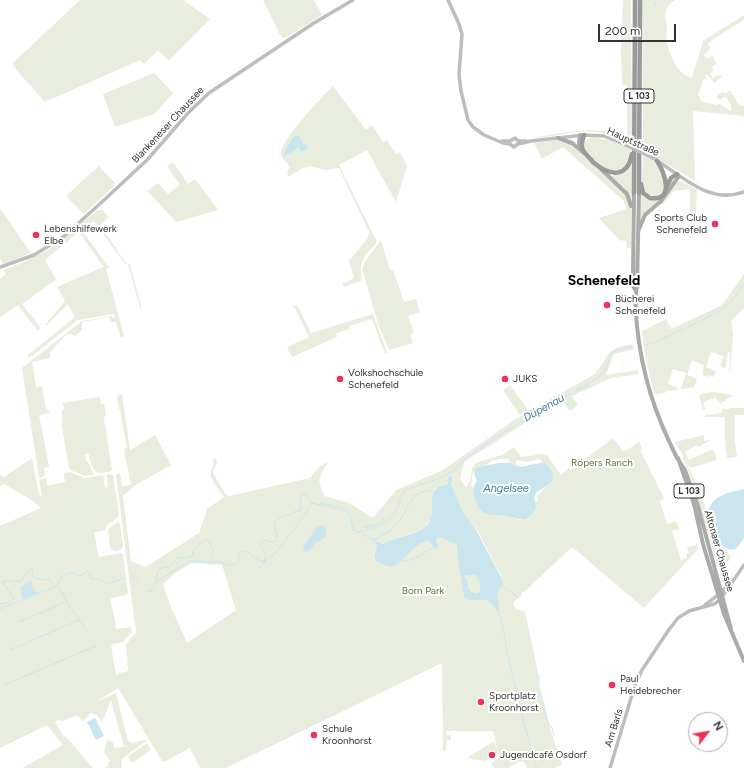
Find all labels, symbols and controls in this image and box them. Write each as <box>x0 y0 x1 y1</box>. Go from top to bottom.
scale bar <box>600 16 678 42</box>
text: 200 m <box>605 24 640 38</box>
street label: Blankeneser Chaussee <box>130 84 206 166</box>
road number: L 103 <box>624 89 654 103</box>
street label: Hauptstraße <box>605 125 661 159</box>
place label: Sports Club Schenefeld <box>654 212 707 236</box>
marker: Sports Club Schenefeld <box>710 219 720 229</box>
place label: Lebenshilfewerk Elbe <box>44 223 117 246</box>
marker: Lebenshilfewerk Elbe <box>31 230 41 240</box>
district label: Schenefeld <box>568 273 640 289</box>
place label: Bücherei Schenefeld <box>615 293 666 316</box>
marker: Bücherei Schenefeld <box>602 300 612 310</box>
place label: Volkshochschule Schenefeld <box>348 367 423 390</box>
place label: JUKS <box>513 373 537 385</box>
marker: Volkshochschule Schenefeld <box>335 374 345 384</box>
marker: JUKS <box>500 374 510 384</box>
water label: Düpenau <box>521 391 567 425</box>
park label: Röpers Ranch <box>571 457 633 469</box>
water label: Angelsee <box>483 482 529 496</box>
road number: L 103 <box>674 484 704 498</box>
street label: Altonaer Chaussee <box>702 509 736 593</box>
park label: Born Park <box>402 585 444 597</box>
place label: Paul Heidebrecher <box>620 673 681 696</box>
marker: Paul Heidebrecher <box>607 680 617 690</box>
place label: Sportplatz Kroonhorst <box>489 690 539 714</box>
marker: Sportplatz Kroonhorst <box>476 697 486 707</box>
street label: Am Barls <box>603 708 625 748</box>
north arrow <box>688 712 728 752</box>
text: N <box>710 719 726 733</box>
place label: Schule Kroonhorst <box>322 723 372 746</box>
marker: Schule Kroonhorst <box>309 730 319 740</box>
place label: Jugendcafé Osdorf <box>500 749 587 761</box>
marker: Jugendcafé Osdorf <box>487 750 497 760</box>

